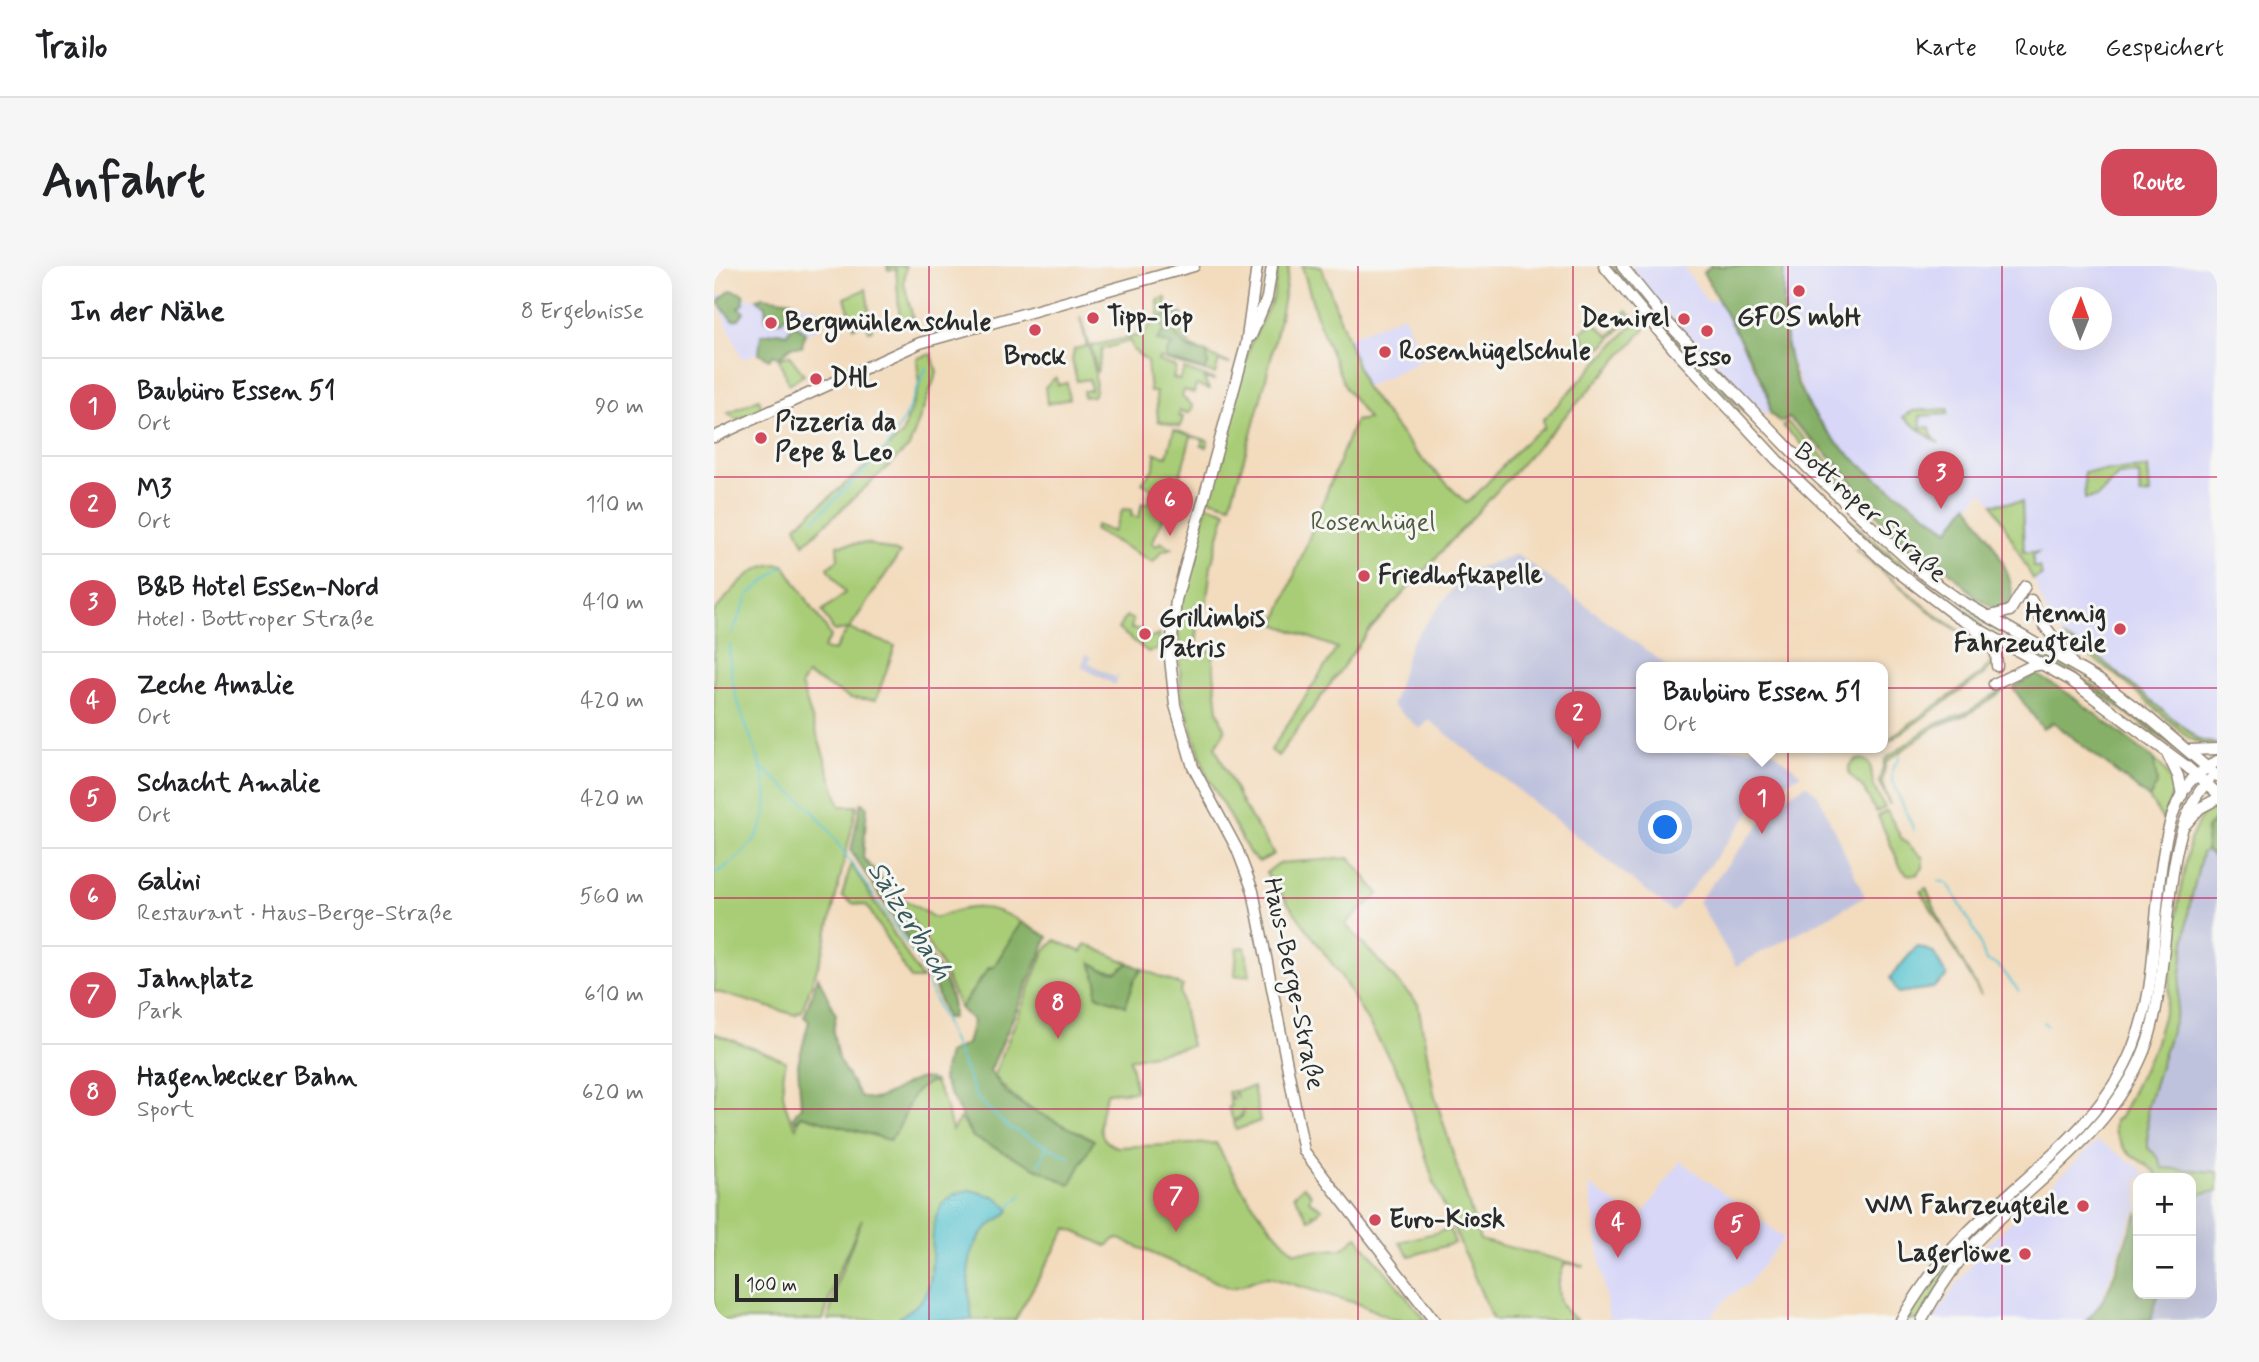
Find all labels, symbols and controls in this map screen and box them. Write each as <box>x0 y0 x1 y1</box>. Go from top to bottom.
text: Trailo <box>35 26 107 70</box>
text: Karte <box>1915 33 1977 64</box>
text: Route <box>2015 33 2067 64</box>
text: Gespeichert <box>2105 33 2224 64</box>
button: Route <box>2101 149 2217 216</box>
text: Anfahrt <box>42 150 205 215</box>
marker: GFOS mbH <box>1791 283 1807 299</box>
north arrow <box>2049 287 2112 350</box>
text: In der Nähe <box>70 292 225 331</box>
text: 8 Ergebnisse <box>521 297 644 327</box>
place label: Tipp-Top <box>1107 301 1193 335</box>
place label: GFOS mbH <box>1737 301 1862 335</box>
place label: Demirel <box>1580 302 1670 336</box>
place label: Bergmühlenschule <box>785 306 992 343</box>
marker: Tipp-Top <box>1085 310 1101 326</box>
marker: Demirel <box>1676 311 1692 327</box>
marker: Bergmühlenschule <box>763 315 779 331</box>
marker: Brock <box>1027 322 1043 338</box>
marker: Esso <box>1699 323 1715 339</box>
place label: Rosenhügelschule <box>1399 335 1591 370</box>
place label: Brock <box>1004 340 1067 374</box>
place label: Esso <box>1683 341 1732 375</box>
marker: Rosenhügelschule <box>1377 344 1393 360</box>
place label: DHL <box>830 362 878 396</box>
marker: DHL <box>808 371 824 387</box>
text: Baubüro Essen 51 <box>137 375 335 409</box>
text: 1 <box>88 392 98 422</box>
text: 90 m <box>595 392 644 422</box>
place label: Pizzeria da Pepe & Leo <box>775 406 896 470</box>
text: Ort <box>137 409 171 439</box>
marker: Pizzeria da Pepe & Leo <box>753 430 769 446</box>
street label: Bottroper Straße <box>1786 435 1954 591</box>
pin: 3 <box>1918 451 1964 509</box>
text: M3 <box>137 473 172 507</box>
pin: 6 <box>1147 478 1193 536</box>
text: 2 <box>87 490 99 520</box>
text: 110 m <box>585 490 644 520</box>
park label: Rosenhügel <box>1310 506 1436 540</box>
text: Ort <box>137 507 171 537</box>
place label: Friedhofkapelle <box>1378 559 1543 593</box>
marker: Friedhofkapelle <box>1356 568 1372 584</box>
text: B&B Hotel Essen-Nord <box>137 571 379 605</box>
text: 3 <box>88 588 98 618</box>
text: 410 m <box>582 588 644 618</box>
place label: Hennig Fahrzeugteile <box>1954 597 2106 664</box>
place label: Grillimbis Patris <box>1159 602 1265 666</box>
text: Hotel · Bottroper Straße <box>137 605 374 635</box>
marker: Hennig Fahrzeugteile <box>2112 621 2128 637</box>
marker: Grillimbis Patris <box>1137 626 1153 642</box>
popup <box>1636 662 1888 753</box>
text: Zeche Amalie <box>137 669 294 703</box>
text: Baubüro Essen 51 <box>1663 676 1861 710</box>
text: 4 <box>86 686 100 716</box>
text: 420 m <box>580 686 644 716</box>
pin: 2 <box>1555 691 1601 749</box>
text: Ort <box>137 703 171 733</box>
text: Ort <box>1663 710 1697 740</box>
text: Schacht Amalie <box>137 767 321 801</box>
pin: 1 <box>1739 776 1785 834</box>
text: 5 <box>86 784 100 814</box>
text: 420 m <box>580 784 644 814</box>
text: Ort <box>137 801 171 831</box>
your location <box>1648 810 1682 844</box>
water label: Sälzerbach <box>858 854 960 988</box>
text: Galini <box>137 865 201 899</box>
street label: Haus-Berge-Straße <box>1252 875 1332 1094</box>
text: 6 <box>87 882 99 912</box>
text: 560 m <box>579 882 644 912</box>
text: Restaurant · Haus-Berge-Straße <box>137 899 453 929</box>
text: Jahnplatz <box>137 963 253 997</box>
text: 7 <box>86 980 100 1010</box>
text: 610 m <box>584 980 644 1010</box>
pin: 8 <box>1035 981 1081 1039</box>
text: Park <box>137 997 183 1027</box>
text: Hagenbecker Bahn <box>137 1061 357 1095</box>
text: 8 <box>87 1078 99 1108</box>
text: 620 m <box>582 1078 644 1108</box>
text: Sport <box>137 1095 194 1125</box>
map controls <box>2133 1173 2196 1299</box>
button: + <box>2133 1173 2196 1236</box>
pin: 7 <box>1153 1174 1199 1232</box>
place label: WM Fahrzeugteile <box>1864 1189 2069 1224</box>
marker: WM Fahrzeugteile <box>2075 1198 2091 1214</box>
pin: 4 <box>1595 1200 1641 1258</box>
pin: 5 <box>1714 1202 1760 1260</box>
place label: Euro-Kiosk <box>1389 1203 1505 1237</box>
marker: Euro-Kiosk <box>1367 1212 1383 1228</box>
button: − <box>2133 1236 2196 1299</box>
place label: Lagerlöwe <box>1897 1237 2011 1274</box>
marker: Lagerlöwe <box>2017 1246 2033 1262</box>
scale bar <box>735 1271 838 1303</box>
text: 100 m <box>746 1273 797 1298</box>

